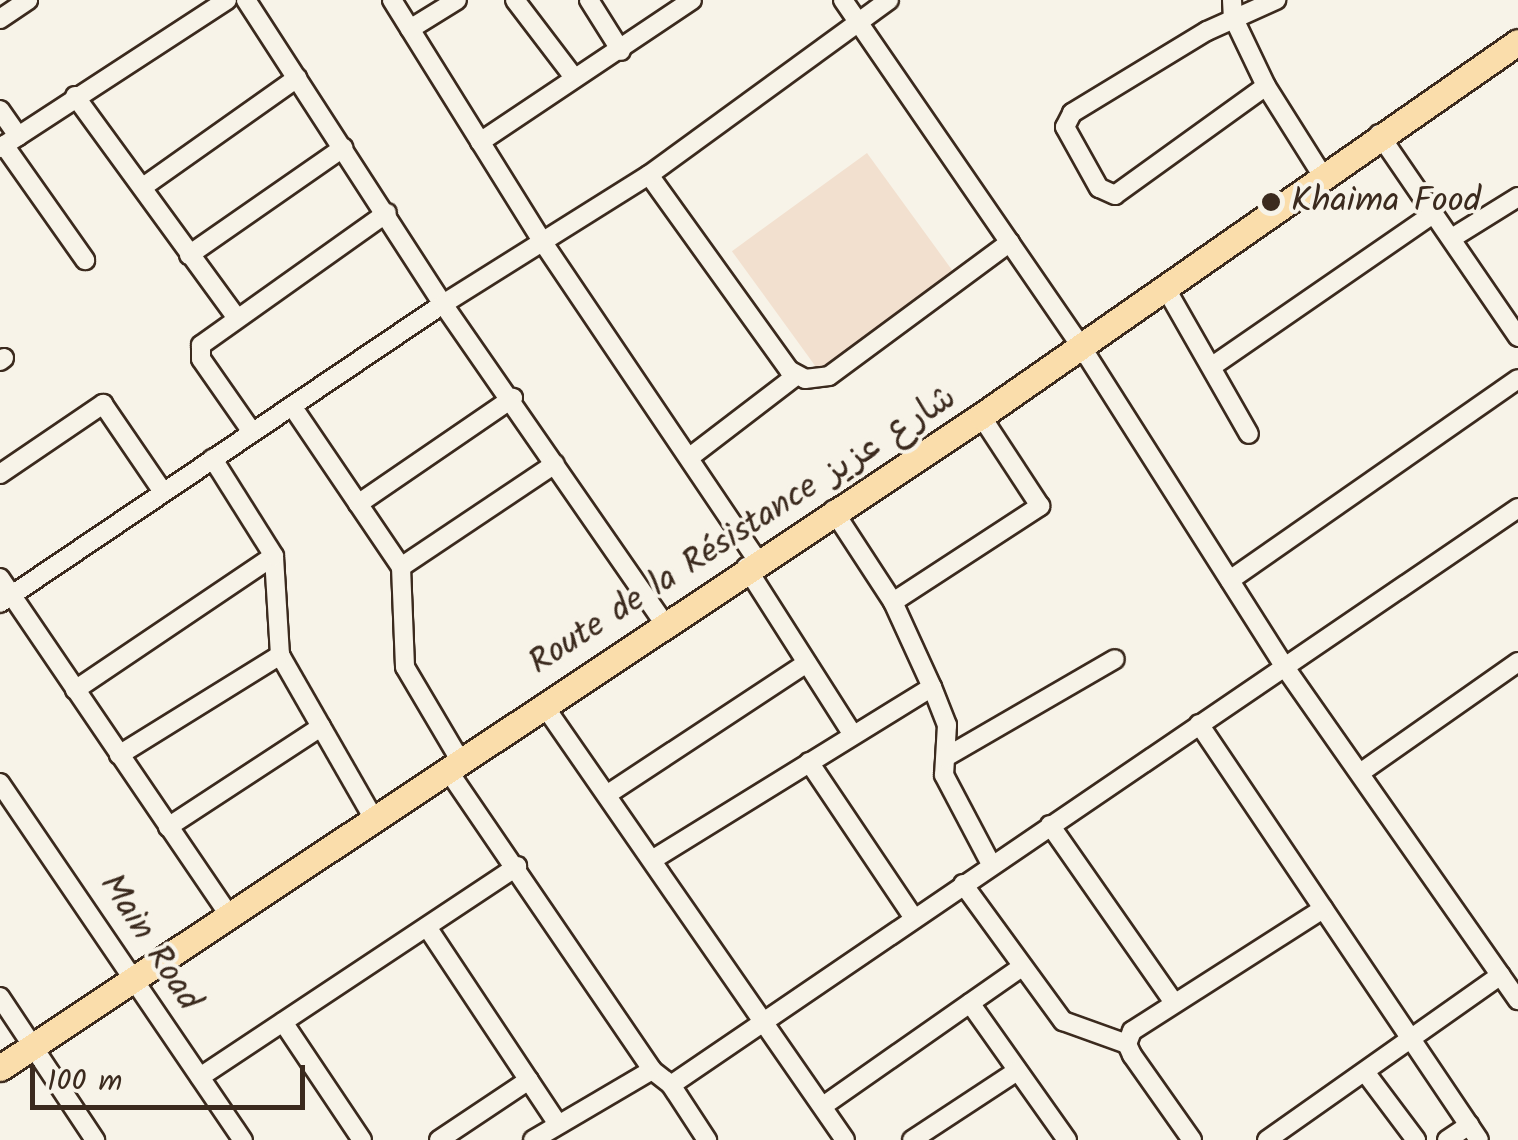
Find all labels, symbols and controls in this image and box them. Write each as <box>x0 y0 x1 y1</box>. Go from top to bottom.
place label: Khaima Food <box>1291 181 1481 223</box>
marker: Khaima Food <box>1260 191 1282 213</box>
street label: Route de la Résistance شارع عزيز <box>522 377 964 685</box>
street label: Main Road <box>89 866 209 1020</box>
scale bar <box>35 1045 310 1107</box>
text: 100 m <box>47 1058 122 1106</box>

